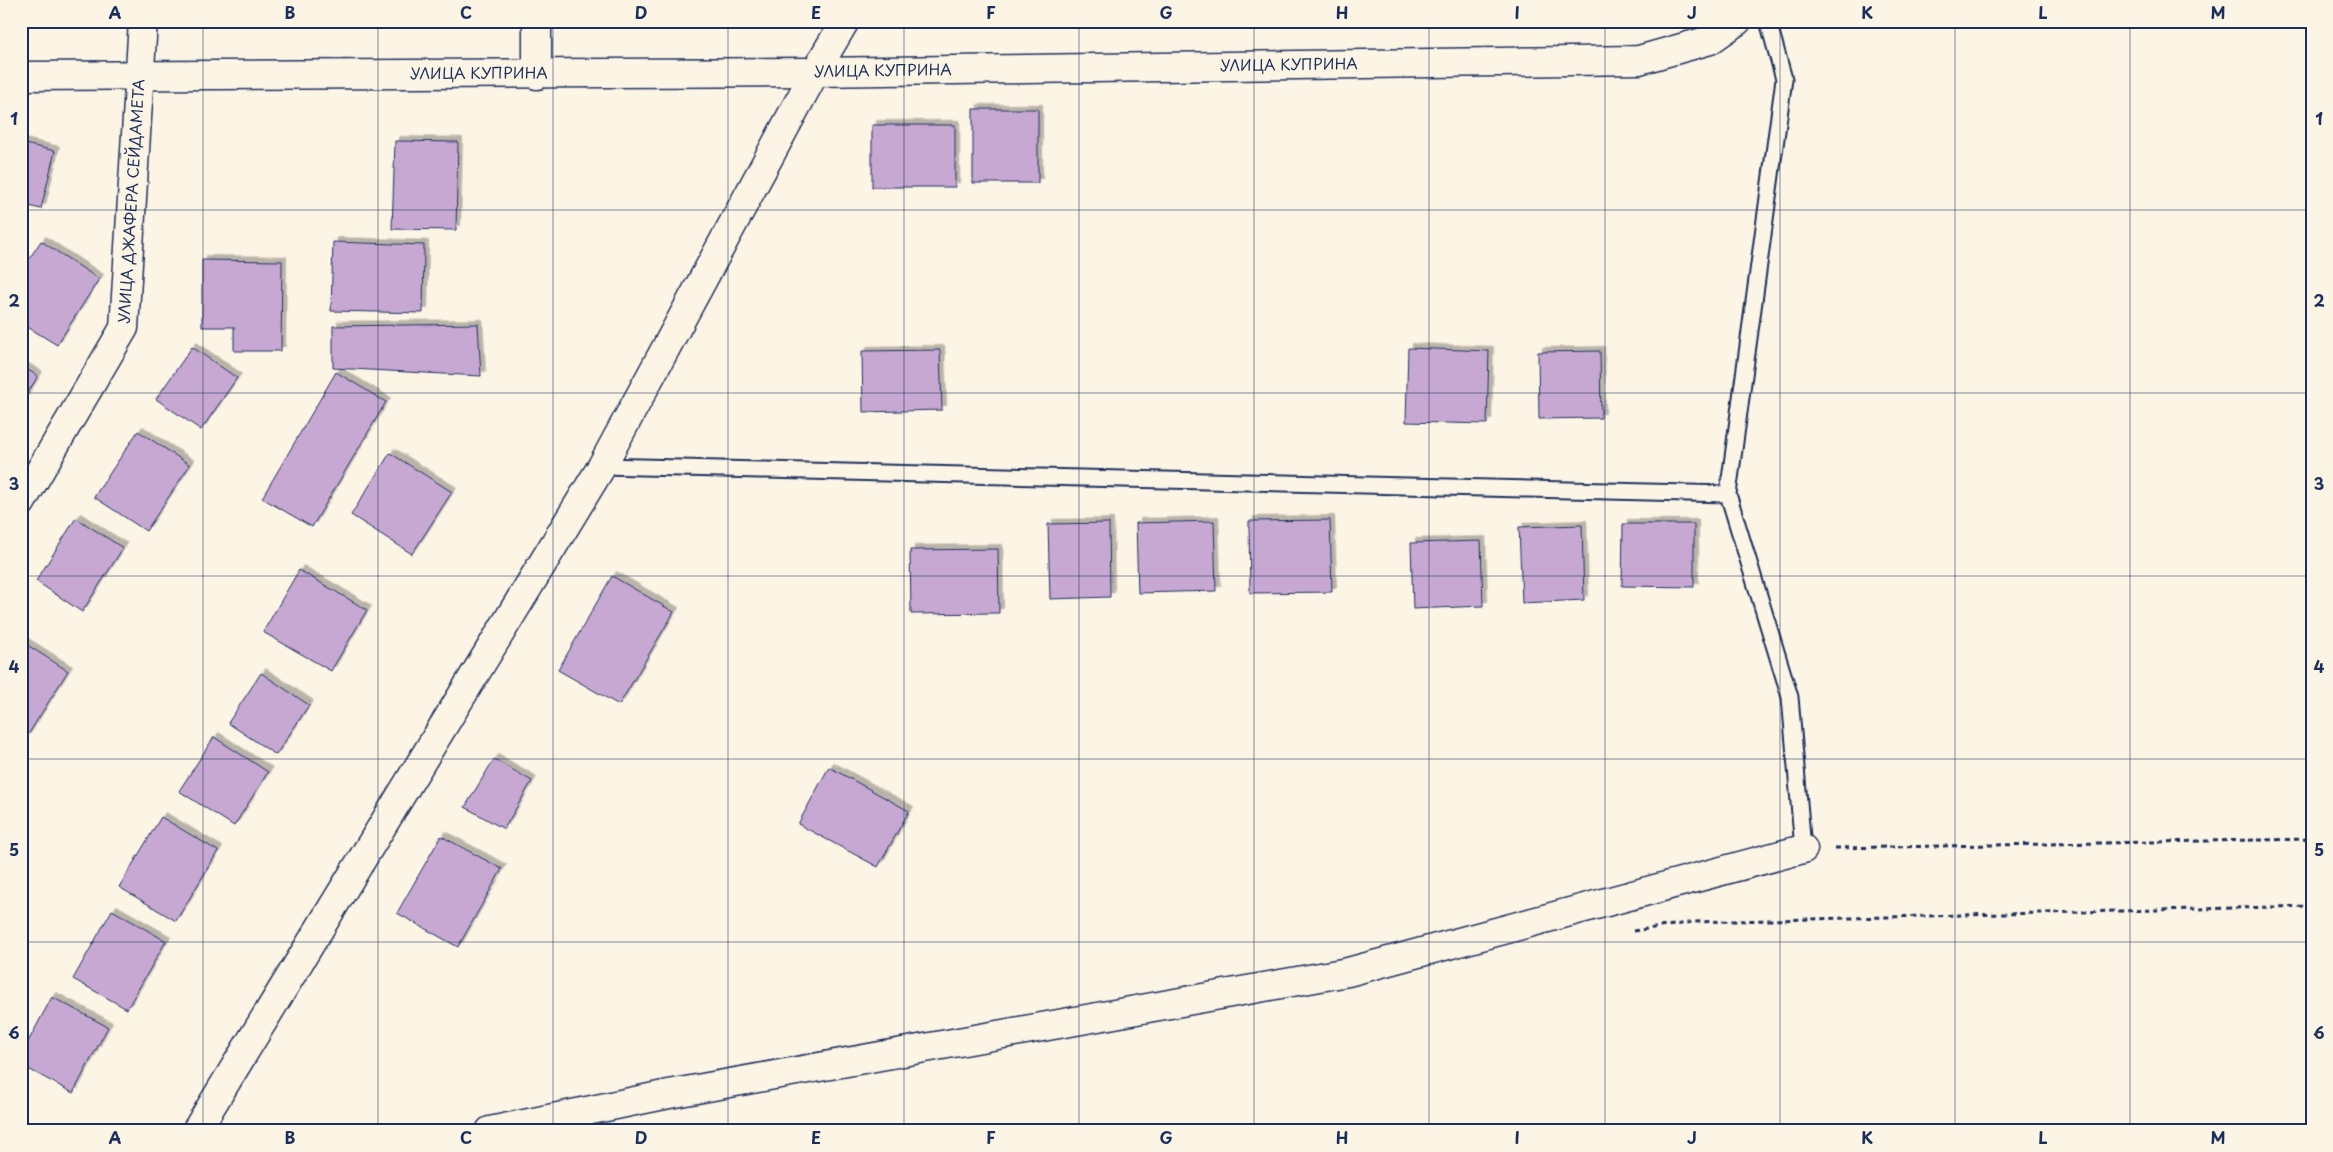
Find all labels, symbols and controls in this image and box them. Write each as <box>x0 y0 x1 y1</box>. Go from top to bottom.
text: A <box>109 0 122 24</box>
text: B <box>285 0 296 24</box>
text: C <box>460 0 472 24</box>
text: D <box>635 0 647 24</box>
text: E <box>811 0 821 24</box>
text: F <box>986 0 996 24</box>
text: G <box>1159 0 1173 24</box>
text: H <box>1336 0 1348 24</box>
text: I <box>1514 0 1520 24</box>
text: J <box>1687 0 1697 24</box>
text: K <box>1861 0 1873 24</box>
text: L <box>2038 0 2048 24</box>
text: M <box>2210 0 2226 24</box>
street label: УЛИЦА КУПРИНА <box>1220 51 1358 76</box>
street label: УЛИЦА КУПРИНА <box>814 57 952 82</box>
street label: УЛИЦА КУПРИНА <box>410 60 548 84</box>
street label: УЛИЦА ДЖАФЕРА СЕЙДАМЕТА <box>111 78 149 324</box>
text: 1 <box>10 106 18 130</box>
text: 1 <box>2315 106 2323 130</box>
text: 2 <box>8 288 20 312</box>
text: 2 <box>2313 288 2325 312</box>
text: 3 <box>9 471 19 495</box>
text: 3 <box>2314 471 2324 495</box>
text: 4 <box>9 654 20 678</box>
text: 4 <box>2314 654 2325 678</box>
text: 5 <box>9 837 19 861</box>
text: 5 <box>2314 837 2324 861</box>
text: 6 <box>8 1020 20 1044</box>
text: 6 <box>2313 1020 2325 1044</box>
text: A <box>109 1125 122 1149</box>
text: B <box>285 1125 296 1149</box>
text: C <box>460 1125 472 1149</box>
text: D <box>635 1125 647 1149</box>
text: E <box>811 1125 821 1149</box>
text: F <box>986 1125 996 1149</box>
text: G <box>1159 1125 1173 1149</box>
text: H <box>1336 1125 1348 1149</box>
text: I <box>1514 1125 1520 1149</box>
text: J <box>1687 1125 1697 1149</box>
text: K <box>1861 1125 1873 1149</box>
text: L <box>2038 1125 2048 1149</box>
text: M <box>2210 1125 2226 1149</box>

